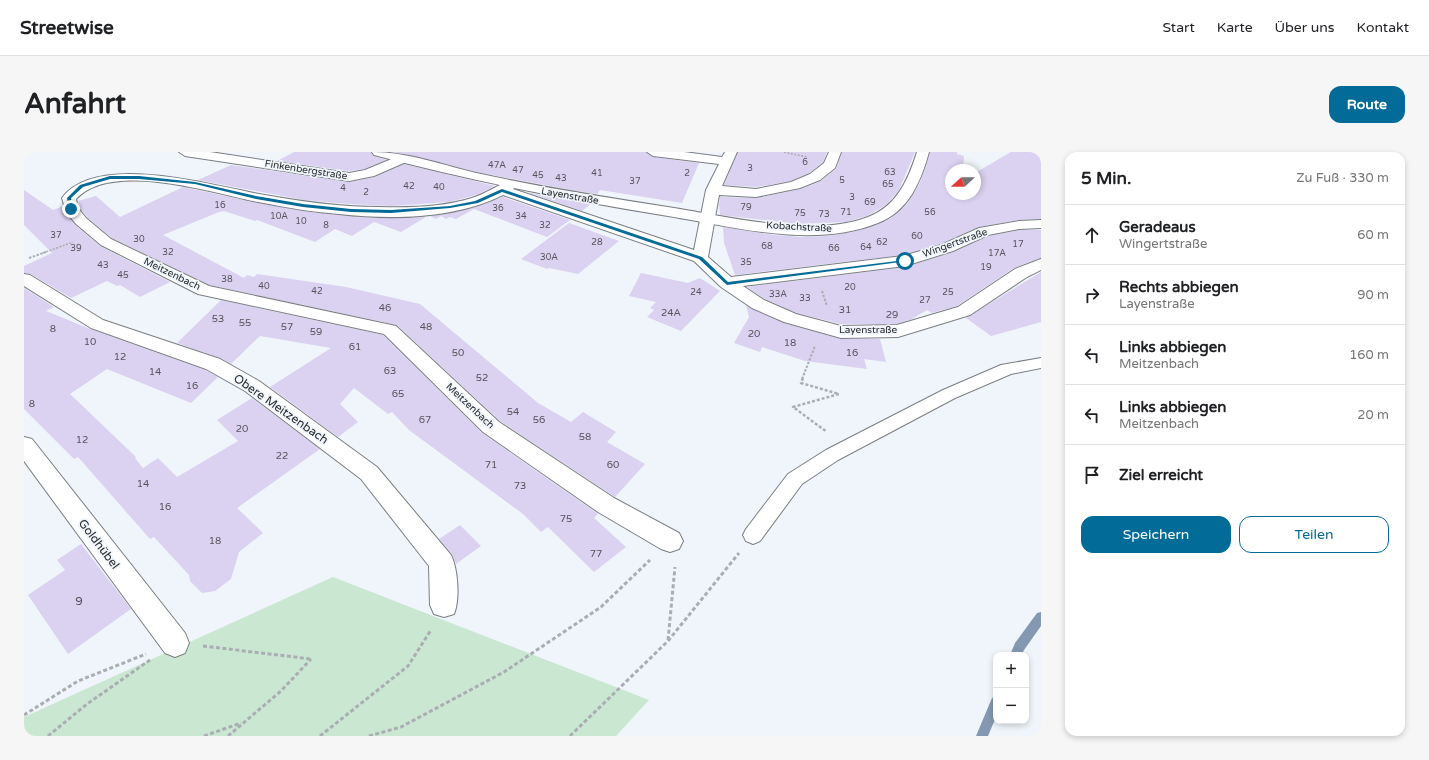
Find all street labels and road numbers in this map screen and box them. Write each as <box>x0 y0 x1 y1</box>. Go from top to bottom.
street label: Finkenbergstraße <box>264 158 348 183</box>
street label: Layenstraße <box>540 185 600 207</box>
street label: Kobachstraße <box>766 219 833 235</box>
street label: Wingertstraße <box>921 226 989 260</box>
street label: Meitzenbach <box>142 255 202 293</box>
street label: Layenstraße <box>839 324 897 336</box>
street label: Obere Meitzenbach <box>231 371 331 447</box>
street label: Meitzenbach <box>443 381 497 431</box>
street label: Goldhübel <box>76 516 122 572</box>

